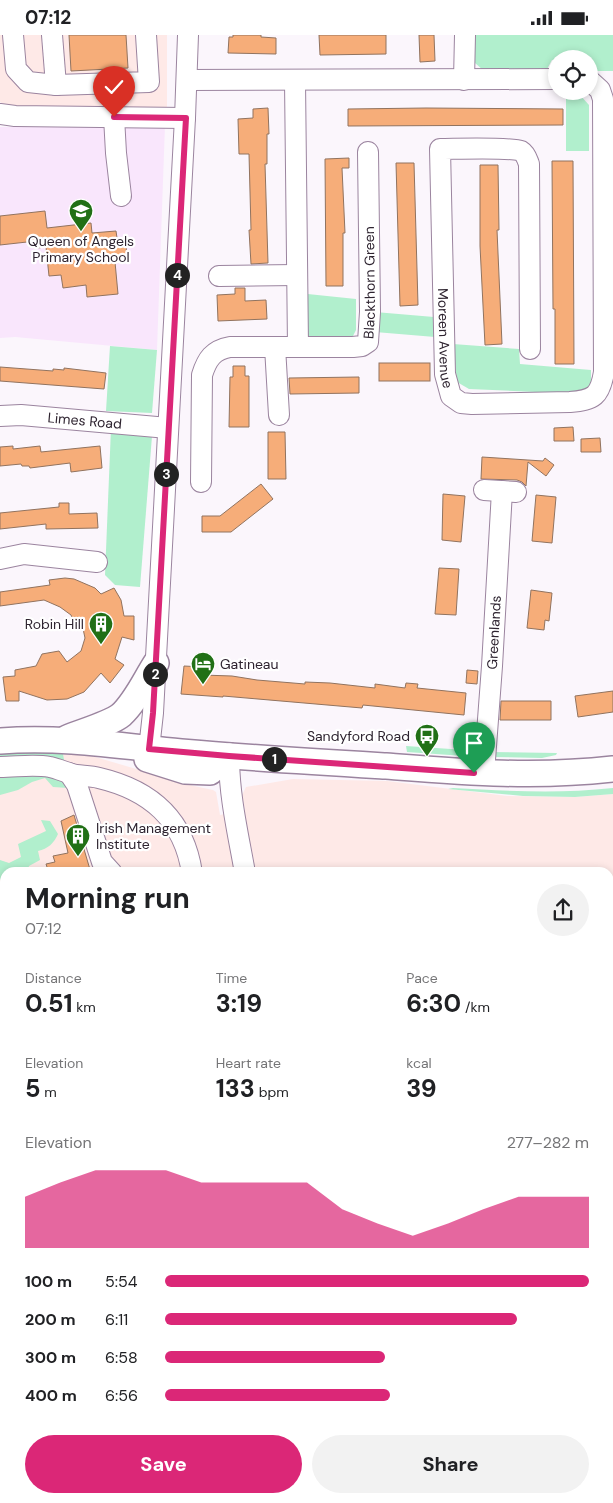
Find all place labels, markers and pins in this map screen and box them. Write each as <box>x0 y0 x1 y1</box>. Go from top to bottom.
pin <box>93 66 135 117</box>
school or university icon: Queen of Angels Primary School <box>68 198 94 232</box>
place label: Queen of Angels Primary School <box>28 232 134 266</box>
pin: 4 <box>164 263 190 287</box>
pin: 3 <box>154 461 178 487</box>
building icon: Robin Hill <box>88 611 114 645</box>
place label: Robin Hill <box>25 615 84 633</box>
hotel icon: Gatineau <box>190 651 216 685</box>
place label: Gatineau <box>220 655 279 673</box>
pin: 2 <box>142 661 168 687</box>
pin <box>453 722 495 773</box>
bus stop icon: Sandyford Road <box>414 723 440 757</box>
place label: Sandyford Road <box>307 727 410 745</box>
pin: 1 <box>262 747 286 771</box>
place label: Irish Management Institute <box>96 819 211 853</box>
building icon: Irish Management Institute <box>65 823 91 857</box>

